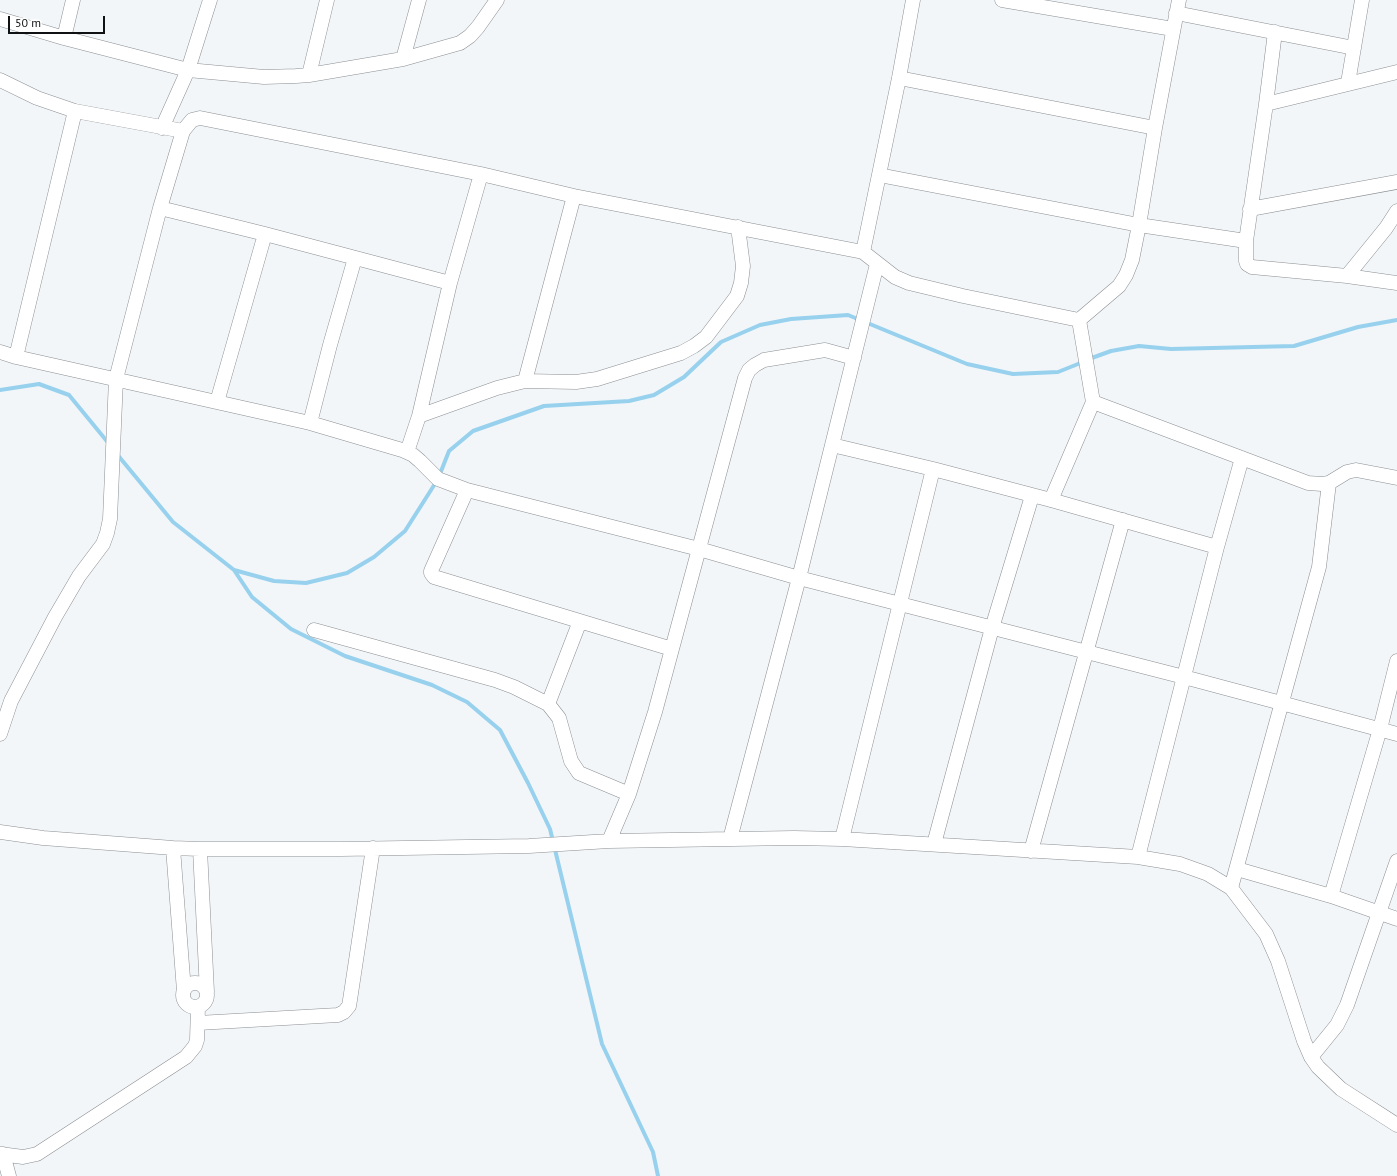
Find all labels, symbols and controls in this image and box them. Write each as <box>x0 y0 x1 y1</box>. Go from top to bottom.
scale bar <box>10 8 107 34</box>
text: 50 m <box>15 15 41 30</box>

